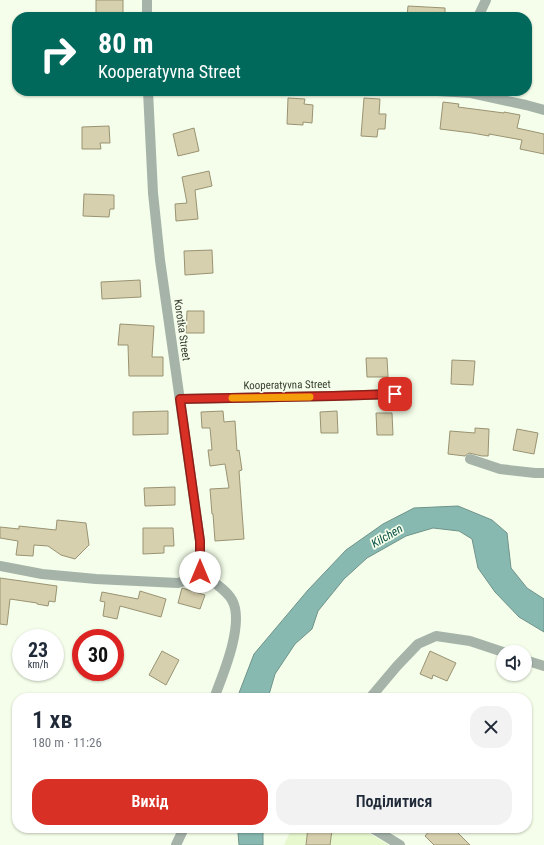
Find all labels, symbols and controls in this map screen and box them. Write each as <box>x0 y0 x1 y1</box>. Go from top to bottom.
text: 80 m <box>98 27 154 60</box>
icon: right <box>32 28 84 80</box>
text: Kooperatyvna Street <box>98 61 241 82</box>
street label: Korotka Street <box>171 298 193 362</box>
pin <box>378 377 412 411</box>
street label: Kooperatyvna Street <box>243 378 331 392</box>
icon: arrive <box>384 383 406 405</box>
water label: Kilchen <box>369 521 405 551</box>
position arrow <box>179 551 221 593</box>
speed limit sign: 30 <box>72 629 124 681</box>
text: 23 <box>28 638 48 662</box>
map controls <box>496 645 532 681</box>
button: sound <box>496 645 532 681</box>
text: km/h <box>28 659 48 670</box>
text: 1 хв <box>32 706 72 734</box>
button: close <box>470 706 512 748</box>
text: 180 m · 11:26 <box>32 735 102 750</box>
button: Вихід <box>32 779 268 825</box>
button: Поділитися <box>276 779 512 825</box>

